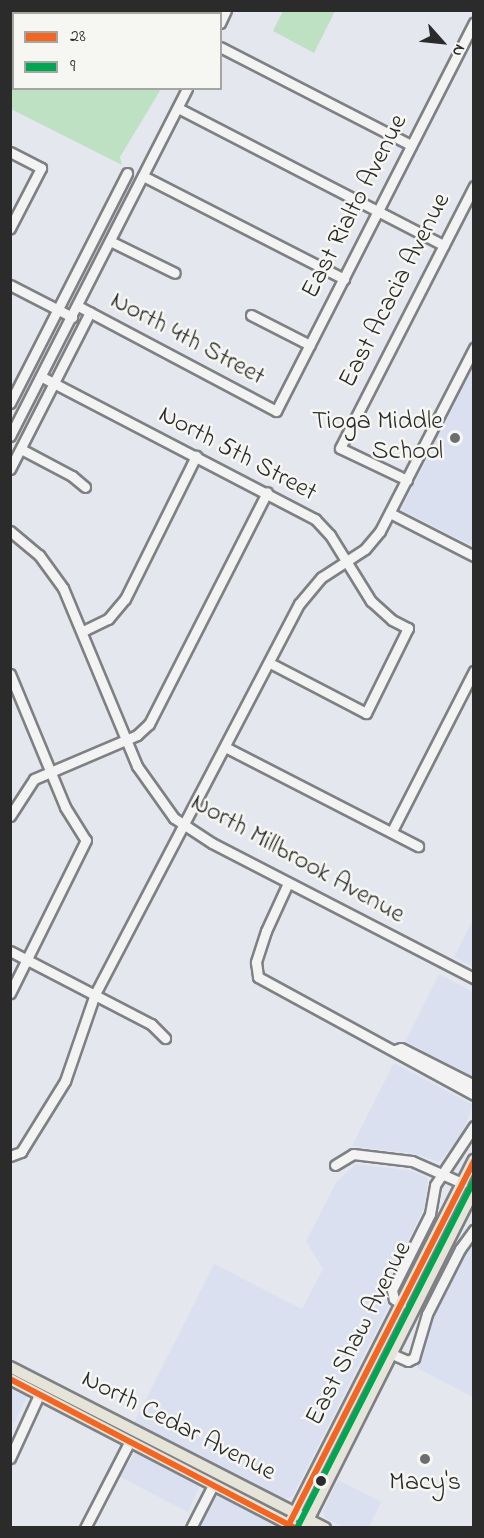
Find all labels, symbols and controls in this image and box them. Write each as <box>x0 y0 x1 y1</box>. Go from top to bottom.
legend <box>12 12 222 90</box>
north arrow <box>412 12 472 72</box>
text: 28 <box>70 24 86 50</box>
text: N <box>445 40 471 60</box>
text: 9 <box>70 54 75 80</box>
street label: East Rialto Avenue <box>296 110 416 304</box>
street label: East Acacia Avenue <box>333 188 459 394</box>
street label: North 4th Street <box>104 286 270 394</box>
street label: North 5th Street <box>153 400 321 510</box>
place label: Tioga Middle School <box>312 407 443 468</box>
marker: Tioga Middle School <box>448 431 462 445</box>
street label: North Millbrook Avenue <box>185 788 409 932</box>
street label: East Shaw Avenue <box>300 1237 420 1431</box>
street label: North Cedar Avenue <box>76 1365 280 1489</box>
marker: Macy's <box>418 1452 432 1466</box>
place label: Macy's <box>389 1468 461 1500</box>
unlabelled marker <box>315 1475 327 1487</box>

